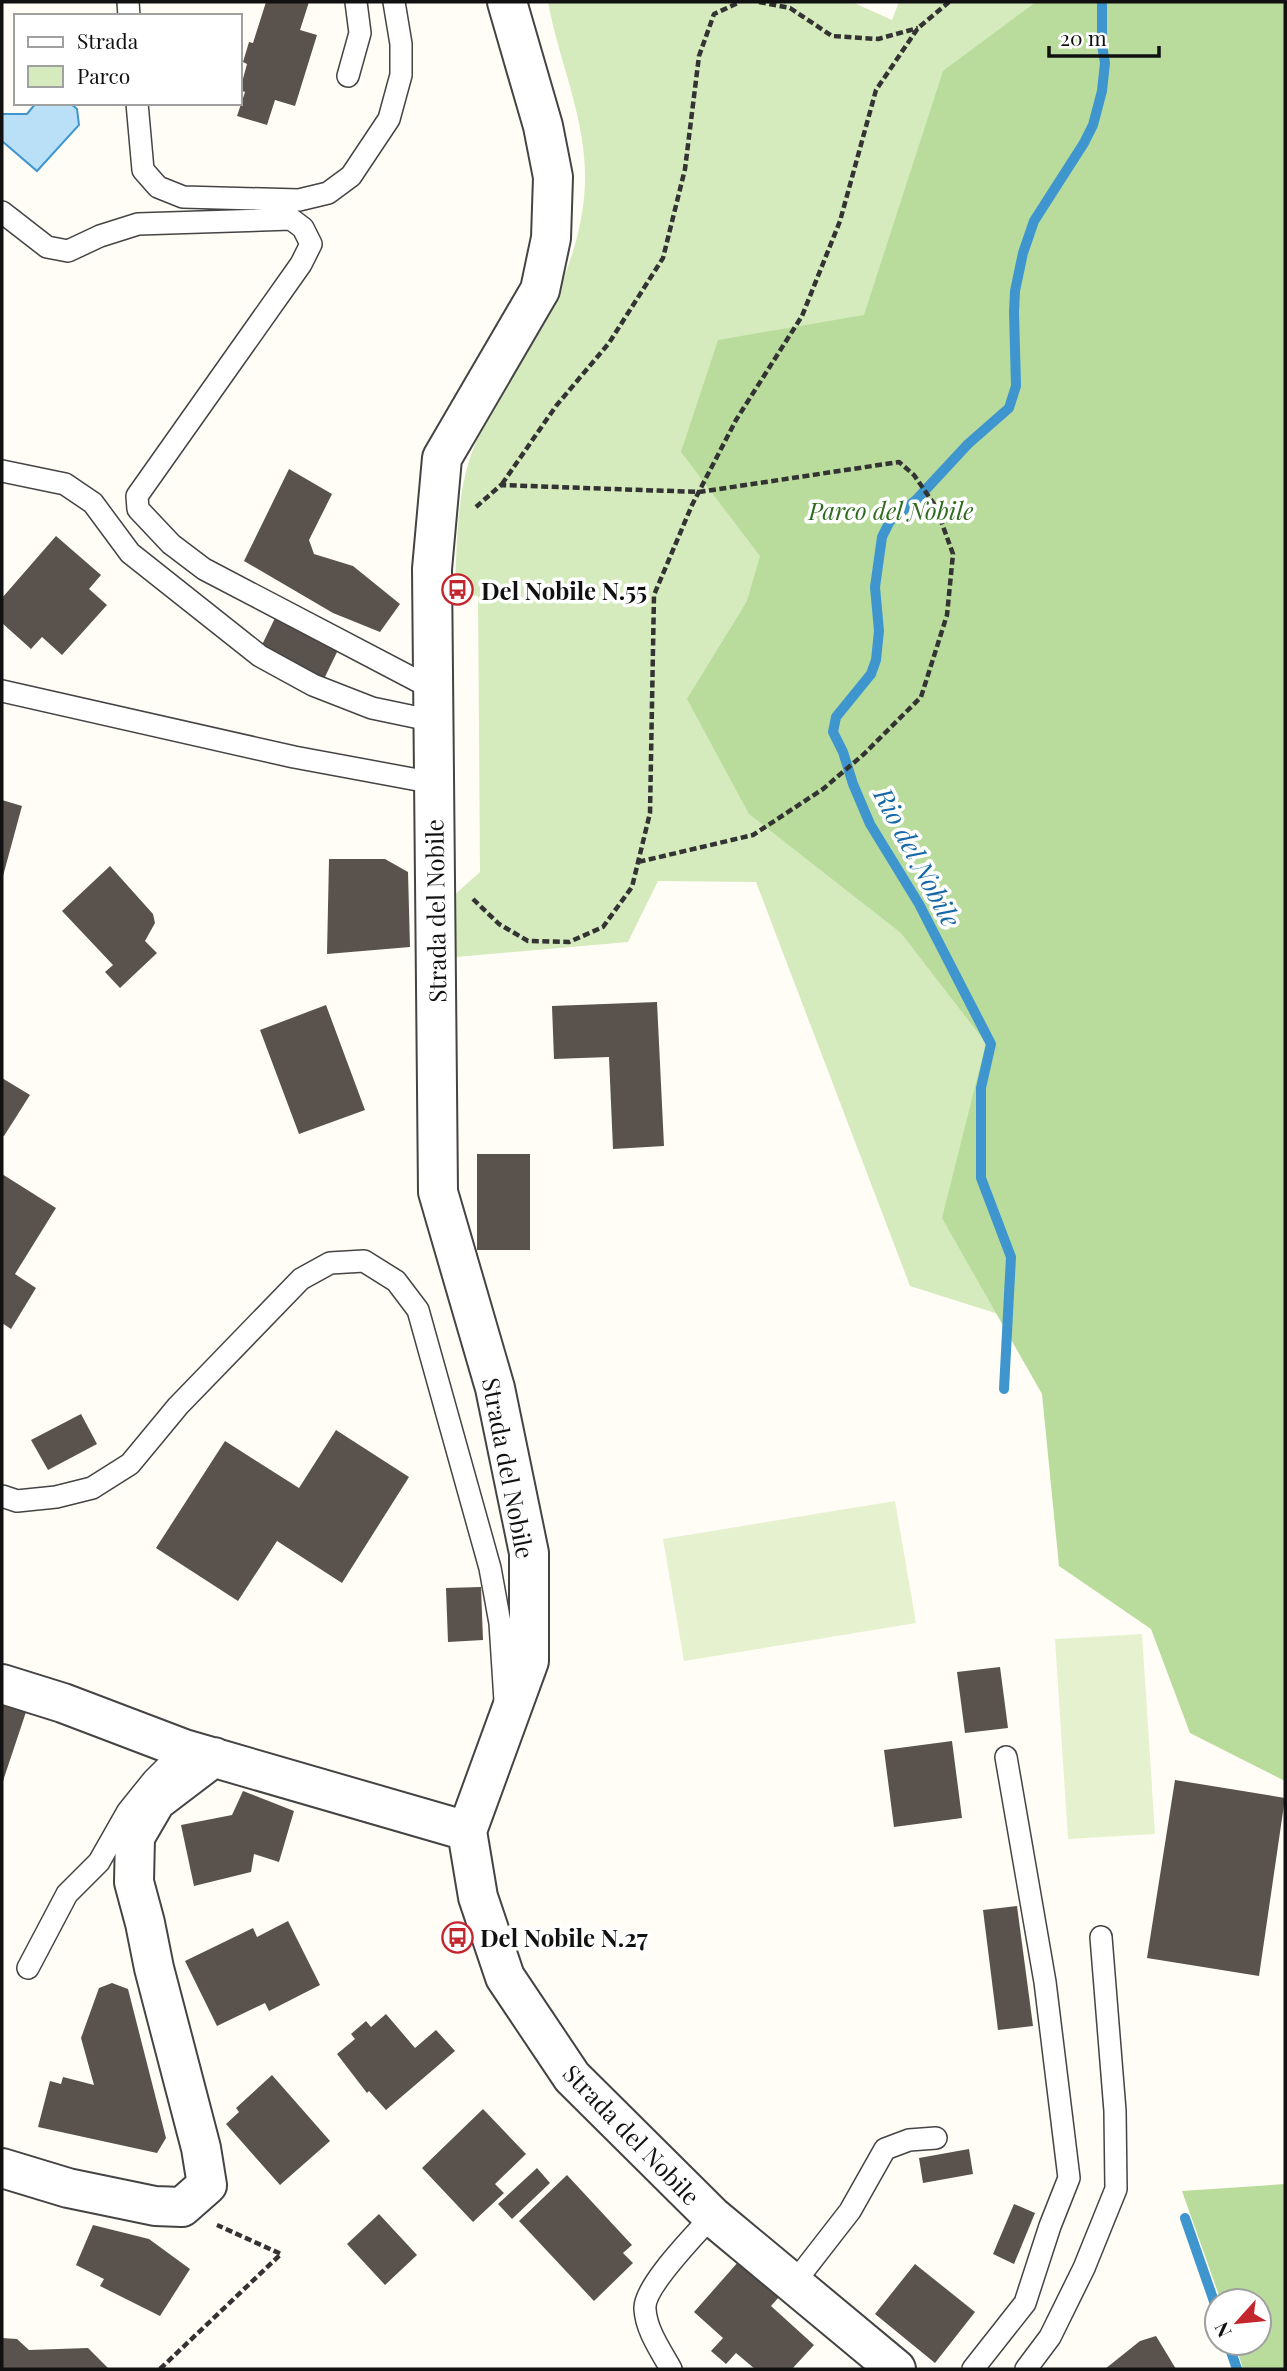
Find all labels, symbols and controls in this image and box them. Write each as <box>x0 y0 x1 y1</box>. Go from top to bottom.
legend <box>14 14 242 105</box>
scale bar <box>1049 14 1159 58</box>
text: 20 m <box>1060 23 1107 51</box>
text: Strada <box>77 26 139 54</box>
text: Parco <box>77 61 130 89</box>
park label: Parco del Nobile <box>808 494 973 526</box>
bus stop icon: Del Nobile N.55 <box>441 573 475 607</box>
place label: Del Nobile N.55 <box>481 574 647 606</box>
water label: Rio del Nobile <box>866 780 969 933</box>
street label: Strada del Nobile <box>417 819 453 1003</box>
street label: Strada del Nobile <box>476 1375 542 1561</box>
bus stop icon: Del Nobile N.27 <box>440 1920 474 1954</box>
place label: Del Nobile N.27 <box>480 1921 648 1953</box>
street label: Strada del Nobile <box>557 2057 707 2211</box>
north arrow <box>1203 2287 1273 2357</box>
text: N <box>1207 2318 1237 2342</box>

